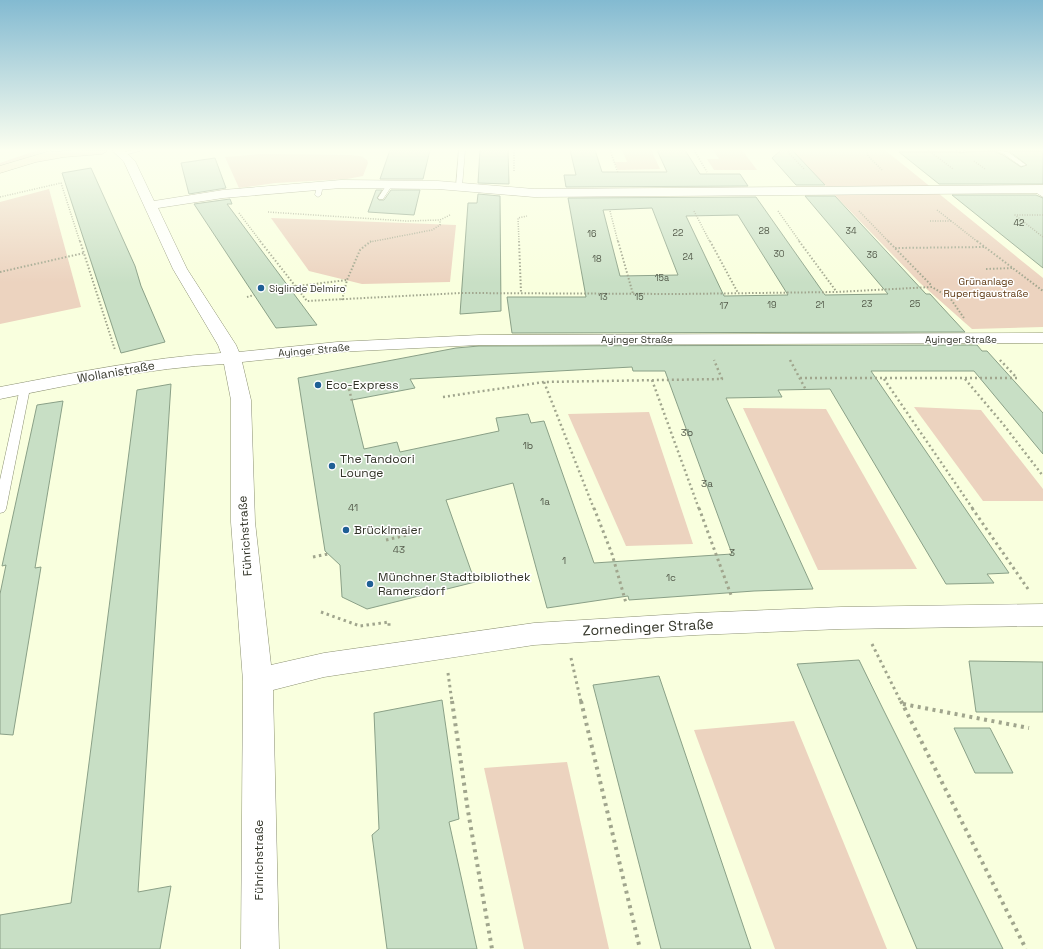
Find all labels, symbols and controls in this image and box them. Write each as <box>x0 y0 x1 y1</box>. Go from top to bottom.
house number: 42 <box>1013 217 1025 229</box>
house number: 28 <box>758 225 770 237</box>
house number: 34 <box>845 225 857 237</box>
house number: 22 <box>673 227 683 239</box>
house number: 16 <box>587 228 597 240</box>
house number: 30 <box>773 248 785 260</box>
house number: 36 <box>867 249 878 261</box>
house number: 24 <box>683 251 694 263</box>
house number: 18 <box>592 253 602 265</box>
house number: 15a <box>655 272 669 284</box>
park label: Grünanlage Rupertigaustraße <box>943 275 1029 300</box>
place label: Siglinde Delmiro <box>269 282 346 295</box>
marker: Siglinde Delmiro <box>256 283 266 293</box>
house number: 13 <box>598 291 608 303</box>
house number: 15 <box>634 291 644 303</box>
house number: 23 <box>862 298 872 310</box>
house number: 25 <box>910 298 920 310</box>
house number: 19 <box>767 299 777 311</box>
house number: 21 <box>815 299 825 311</box>
house number: 17 <box>720 300 728 312</box>
street label: Ayinger Straße <box>601 333 673 346</box>
street label: Ayinger Straße <box>925 333 997 346</box>
street label: Ayinger Straße <box>278 340 350 360</box>
street label: Wollanistraße <box>76 357 156 387</box>
place label: Eco-Express <box>326 377 398 393</box>
marker: Eco-Express <box>313 380 323 390</box>
house number: 3b <box>681 426 693 439</box>
house number: 1b <box>523 439 533 452</box>
place label: The Tandoori Lounge <box>340 451 415 481</box>
marker: The Tandoori Lounge <box>327 461 337 471</box>
house number: 3a <box>701 477 713 490</box>
street label: Führichstraße <box>234 495 256 577</box>
house number: 1a <box>540 495 550 508</box>
house number: 41 <box>348 501 358 514</box>
place label: Brücklmaier <box>354 522 423 538</box>
marker: Brücklmaier <box>341 525 351 535</box>
house number: 43 <box>393 543 405 556</box>
house number: 3 <box>729 546 735 559</box>
house number: 1 <box>562 554 566 567</box>
place label: Münchner Stadtbibliothek Ramersdorf <box>378 569 531 599</box>
house number: 1c <box>666 571 676 584</box>
marker: Münchner Stadtbibliothek Ramersdorf <box>365 579 375 589</box>
street label: Zornedinger Straße <box>582 615 714 639</box>
street label: Führichstraße <box>251 820 267 900</box>

